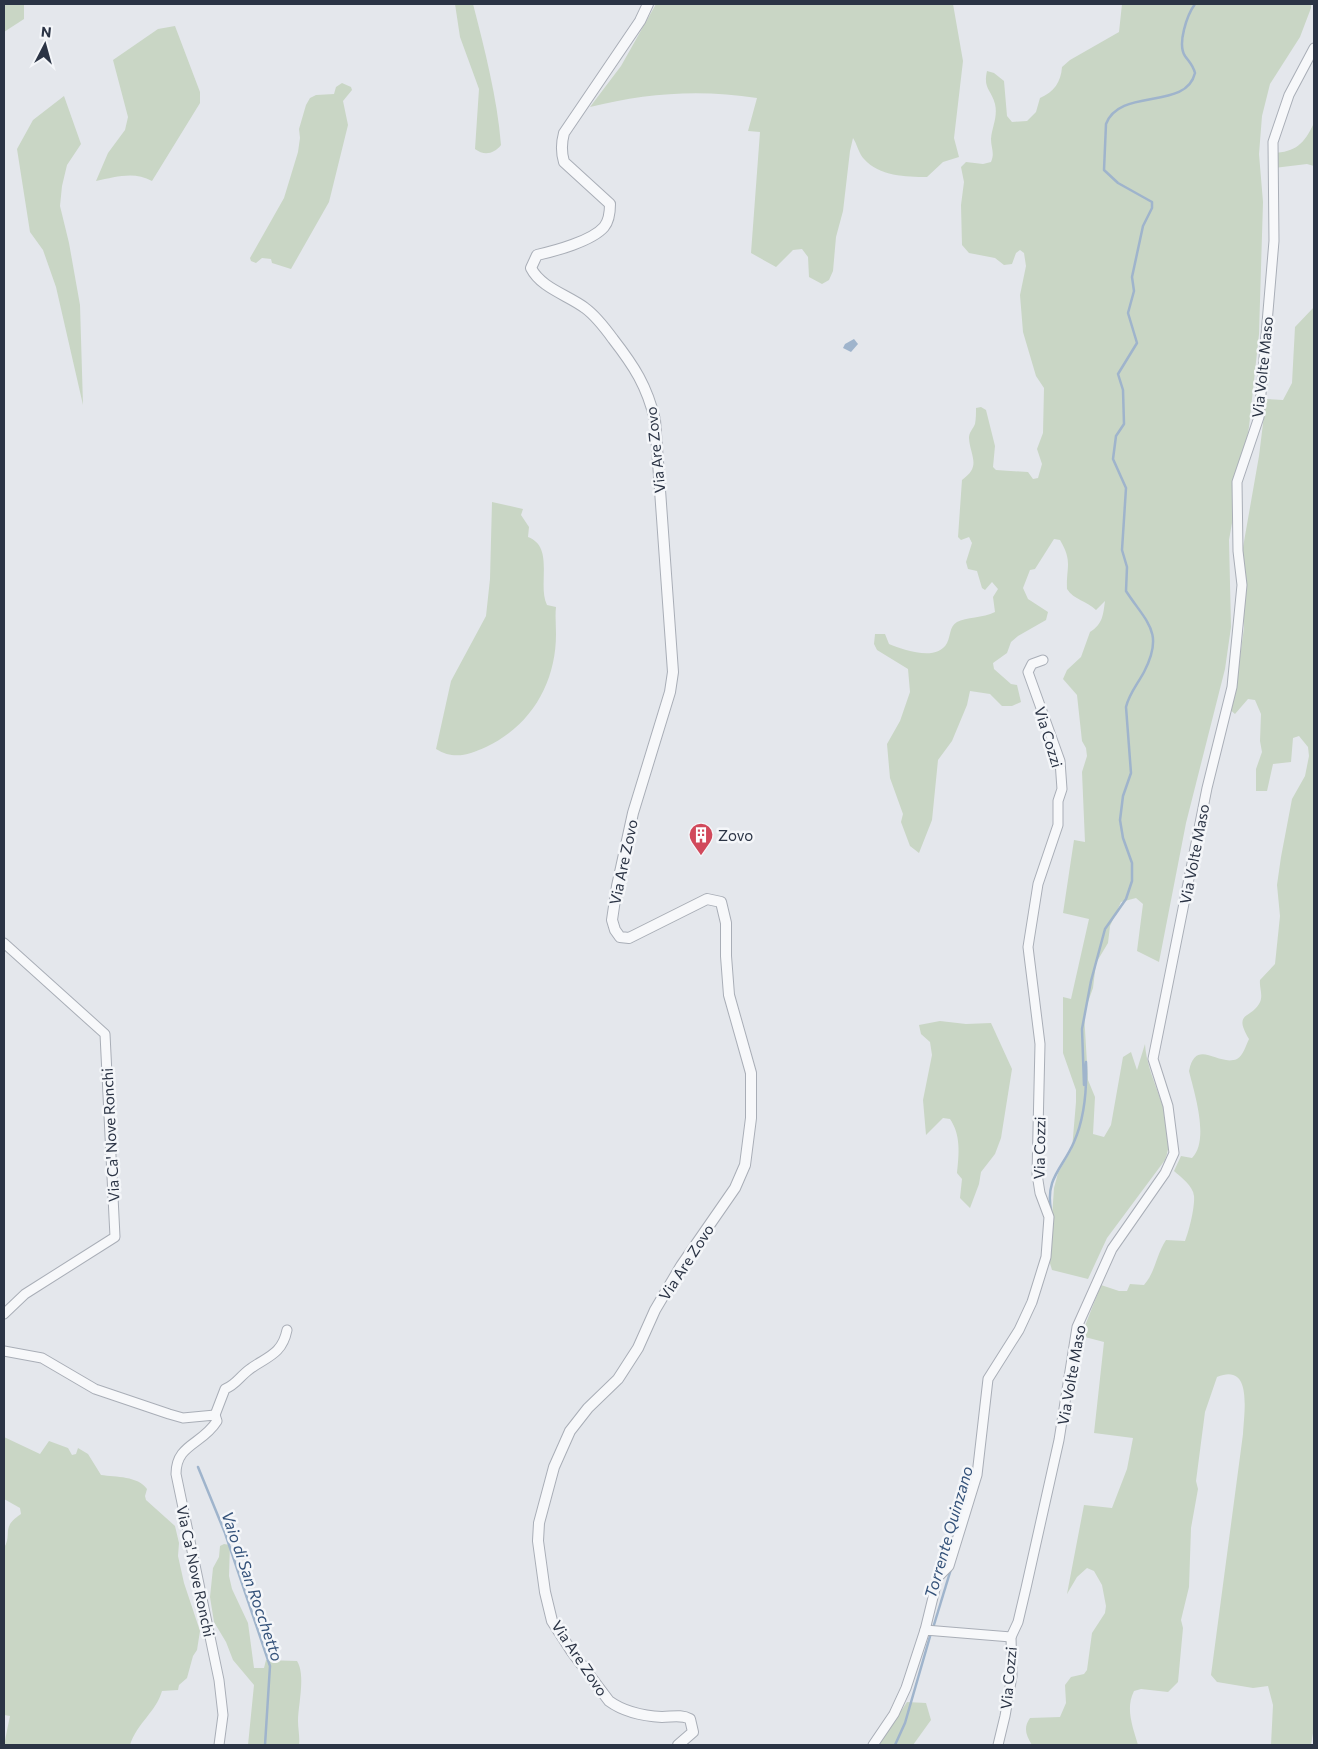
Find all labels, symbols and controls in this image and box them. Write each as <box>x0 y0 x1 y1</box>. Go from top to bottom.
north arrow <box>20 20 70 70</box>
text: N <box>40 23 53 41</box>
street label: Via Volte Maso <box>1248 316 1276 418</box>
street label: Via Are Zovo <box>642 406 668 494</box>
street label: Via Cozzi <box>1031 704 1067 770</box>
street label: Via Volte Maso <box>1175 802 1213 906</box>
street label: Via Are Zovo <box>605 818 641 906</box>
building icon: Zovo <box>688 822 714 856</box>
place label: Zovo <box>718 826 753 844</box>
street label: Via Ca' Nove Ronchi <box>98 1068 122 1202</box>
street label: Via Cozzi <box>1029 1116 1049 1180</box>
street label: Via Are Zovo <box>655 1221 717 1303</box>
street label: Via Volte Maso <box>1053 1323 1089 1427</box>
water label: Torrente Quinzano <box>920 1464 976 1600</box>
street label: Via Ca' Nove Ronchi <box>173 1504 219 1638</box>
water label: Vaio di San Rocchetto <box>218 1509 288 1663</box>
street label: Via Are Zovo <box>548 1617 612 1699</box>
street label: Via Cozzi <box>996 1646 1020 1710</box>

